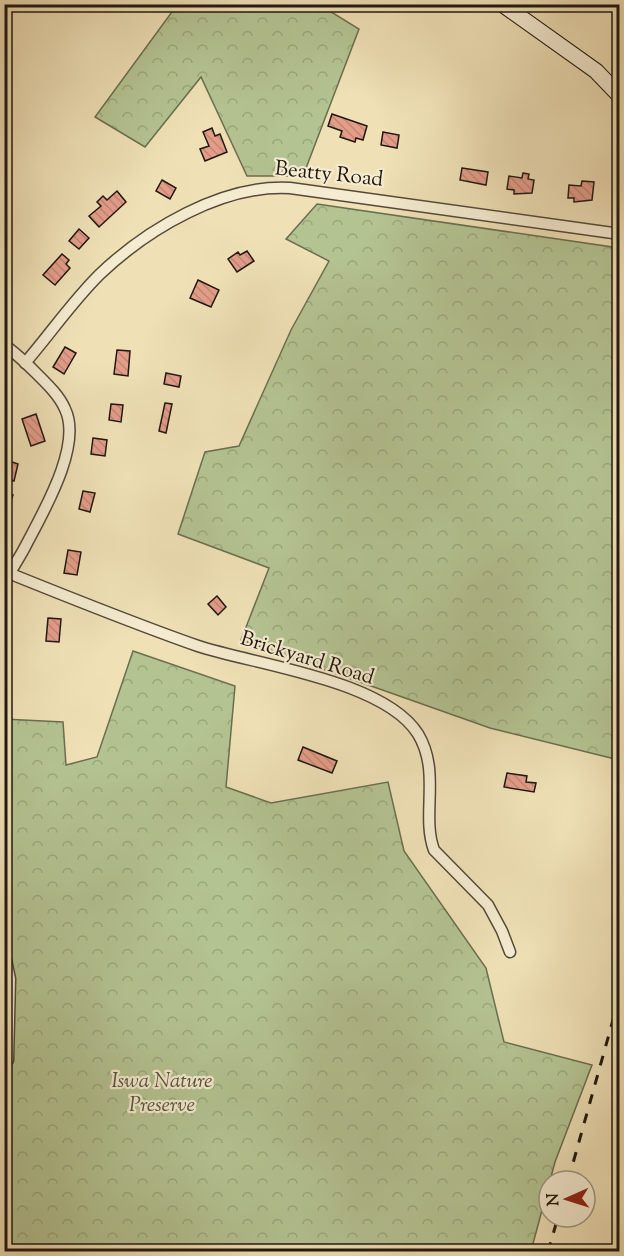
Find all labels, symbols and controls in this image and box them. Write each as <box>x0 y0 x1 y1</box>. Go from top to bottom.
street label: Beatty Road <box>273 154 385 196</box>
street label: Brickyard Road <box>236 624 378 694</box>
park label: Iswa Nature Preserve <box>112 1067 212 1121</box>
north arrow <box>537 1169 597 1229</box>
text: N <box>543 1192 566 1207</box>

